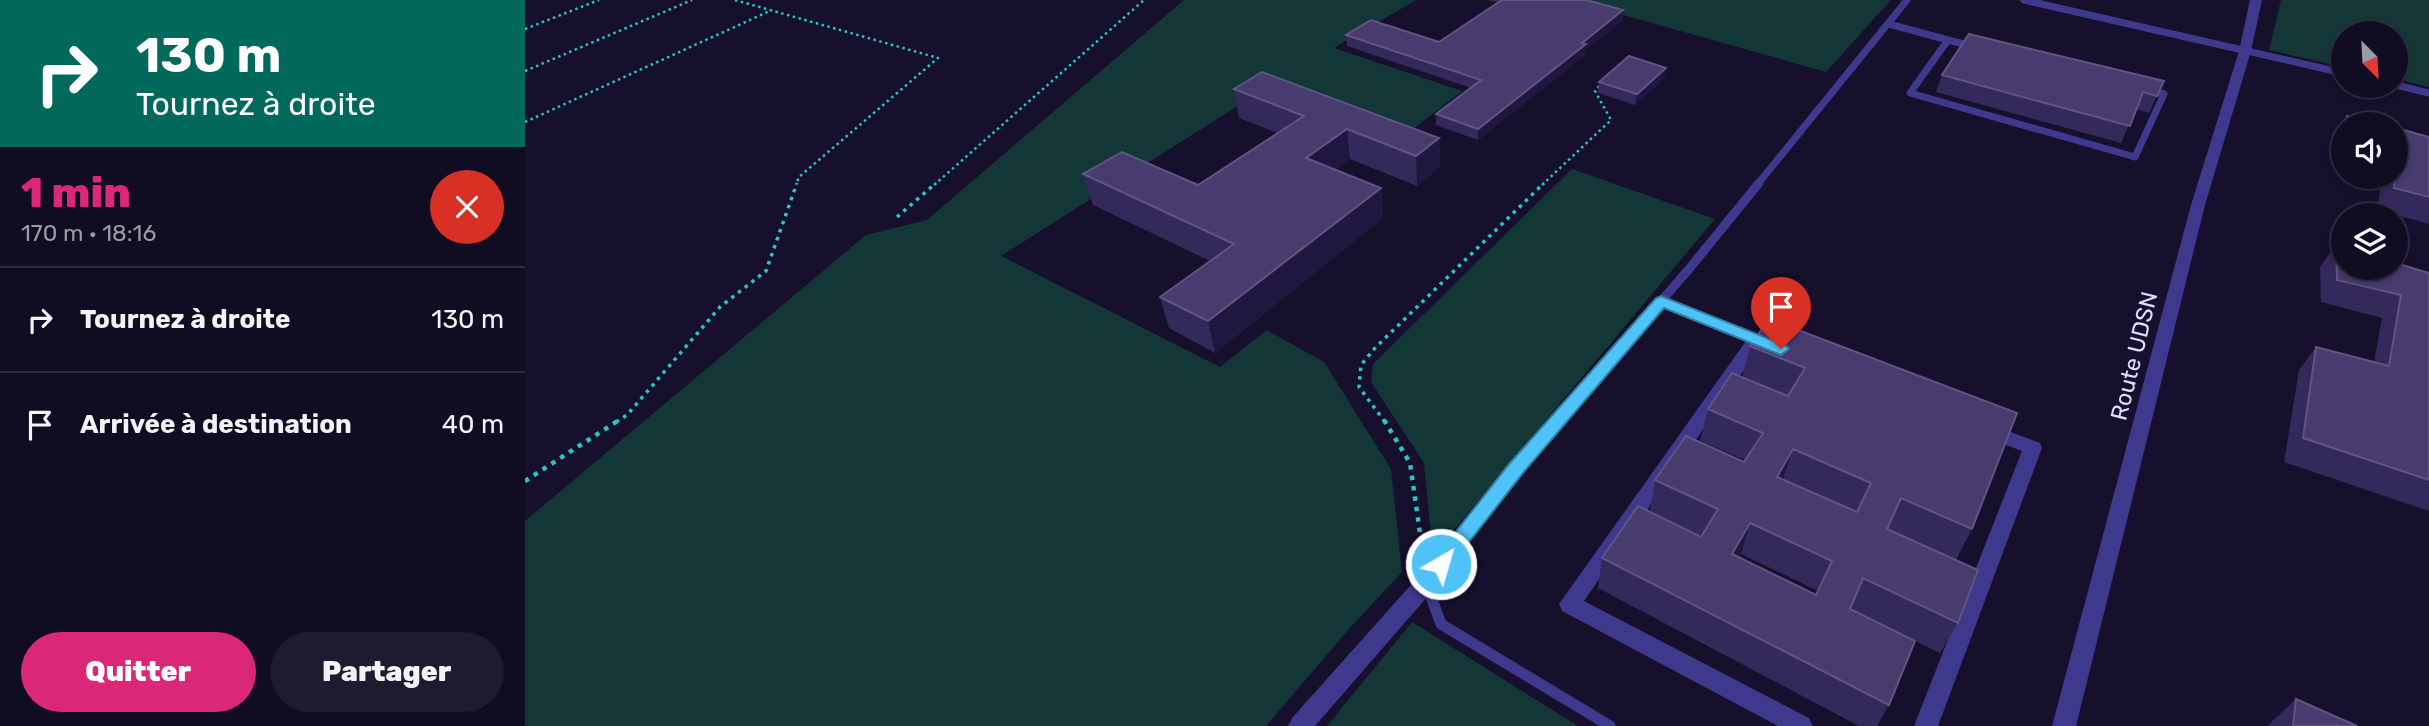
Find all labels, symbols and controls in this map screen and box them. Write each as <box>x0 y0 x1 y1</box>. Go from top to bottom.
north arrow <box>2331 21 2408 98</box>
map controls <box>2331 21 2408 280</box>
text: 130 m <box>136 26 281 84</box>
icon: right <box>21 28 112 119</box>
text: Tournez à droite <box>136 85 376 123</box>
button: sound <box>2331 112 2408 189</box>
text: 1 min <box>21 168 131 218</box>
button: close <box>430 170 504 244</box>
button: layers <box>2331 203 2408 280</box>
text: 170 m · 18:16 <box>21 219 156 247</box>
pin <box>1751 277 1811 349</box>
icon: arrive <box>1762 288 1800 326</box>
street label: Route UDSN <box>2104 289 2164 423</box>
icon: right <box>21 301 59 339</box>
text: Tournez à droite <box>80 304 290 335</box>
text: 130 m <box>431 304 504 335</box>
icon: arrive <box>21 406 59 444</box>
text: Arrivée à destination <box>80 409 352 440</box>
text: 40 m <box>442 409 504 440</box>
position arrow <box>1404 527 1478 601</box>
button: Quitter <box>21 632 256 712</box>
button: Partager <box>270 632 504 712</box>

